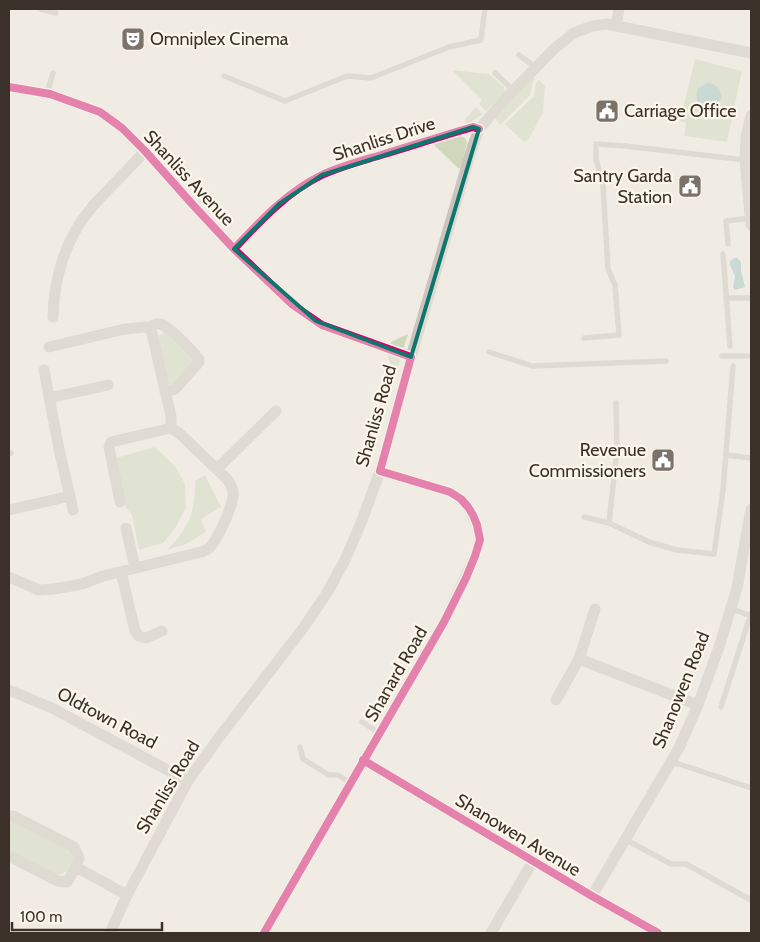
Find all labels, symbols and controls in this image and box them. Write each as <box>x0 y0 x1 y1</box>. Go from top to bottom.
theatre icon: Omniplex Cinema <box>120 26 146 52</box>
place label: Omniplex Cinema <box>150 28 289 50</box>
public building icon: Carriage Office <box>594 98 620 124</box>
place label: Carriage Office <box>624 100 737 122</box>
street label: Shanliss Drive <box>330 112 438 166</box>
street label: Shanliss Avenue <box>139 126 239 230</box>
place label: Santry Garda Station <box>573 165 672 208</box>
public building icon: Santry Garda Station <box>677 173 703 199</box>
street label: Shanliss Road <box>351 363 401 469</box>
place label: Revenue Commissioners <box>529 439 646 482</box>
public building icon: Revenue Commissioners <box>650 447 676 473</box>
street label: Shanard Road <box>360 623 432 725</box>
street label: Shanowen Road <box>648 628 714 752</box>
street label: Oldtown Road <box>53 682 161 754</box>
street label: Shanliss Road <box>132 736 204 838</box>
street label: Shanowen Avenue <box>451 789 585 881</box>
scale bar <box>12 900 162 932</box>
text: 100 m <box>20 908 62 926</box>

